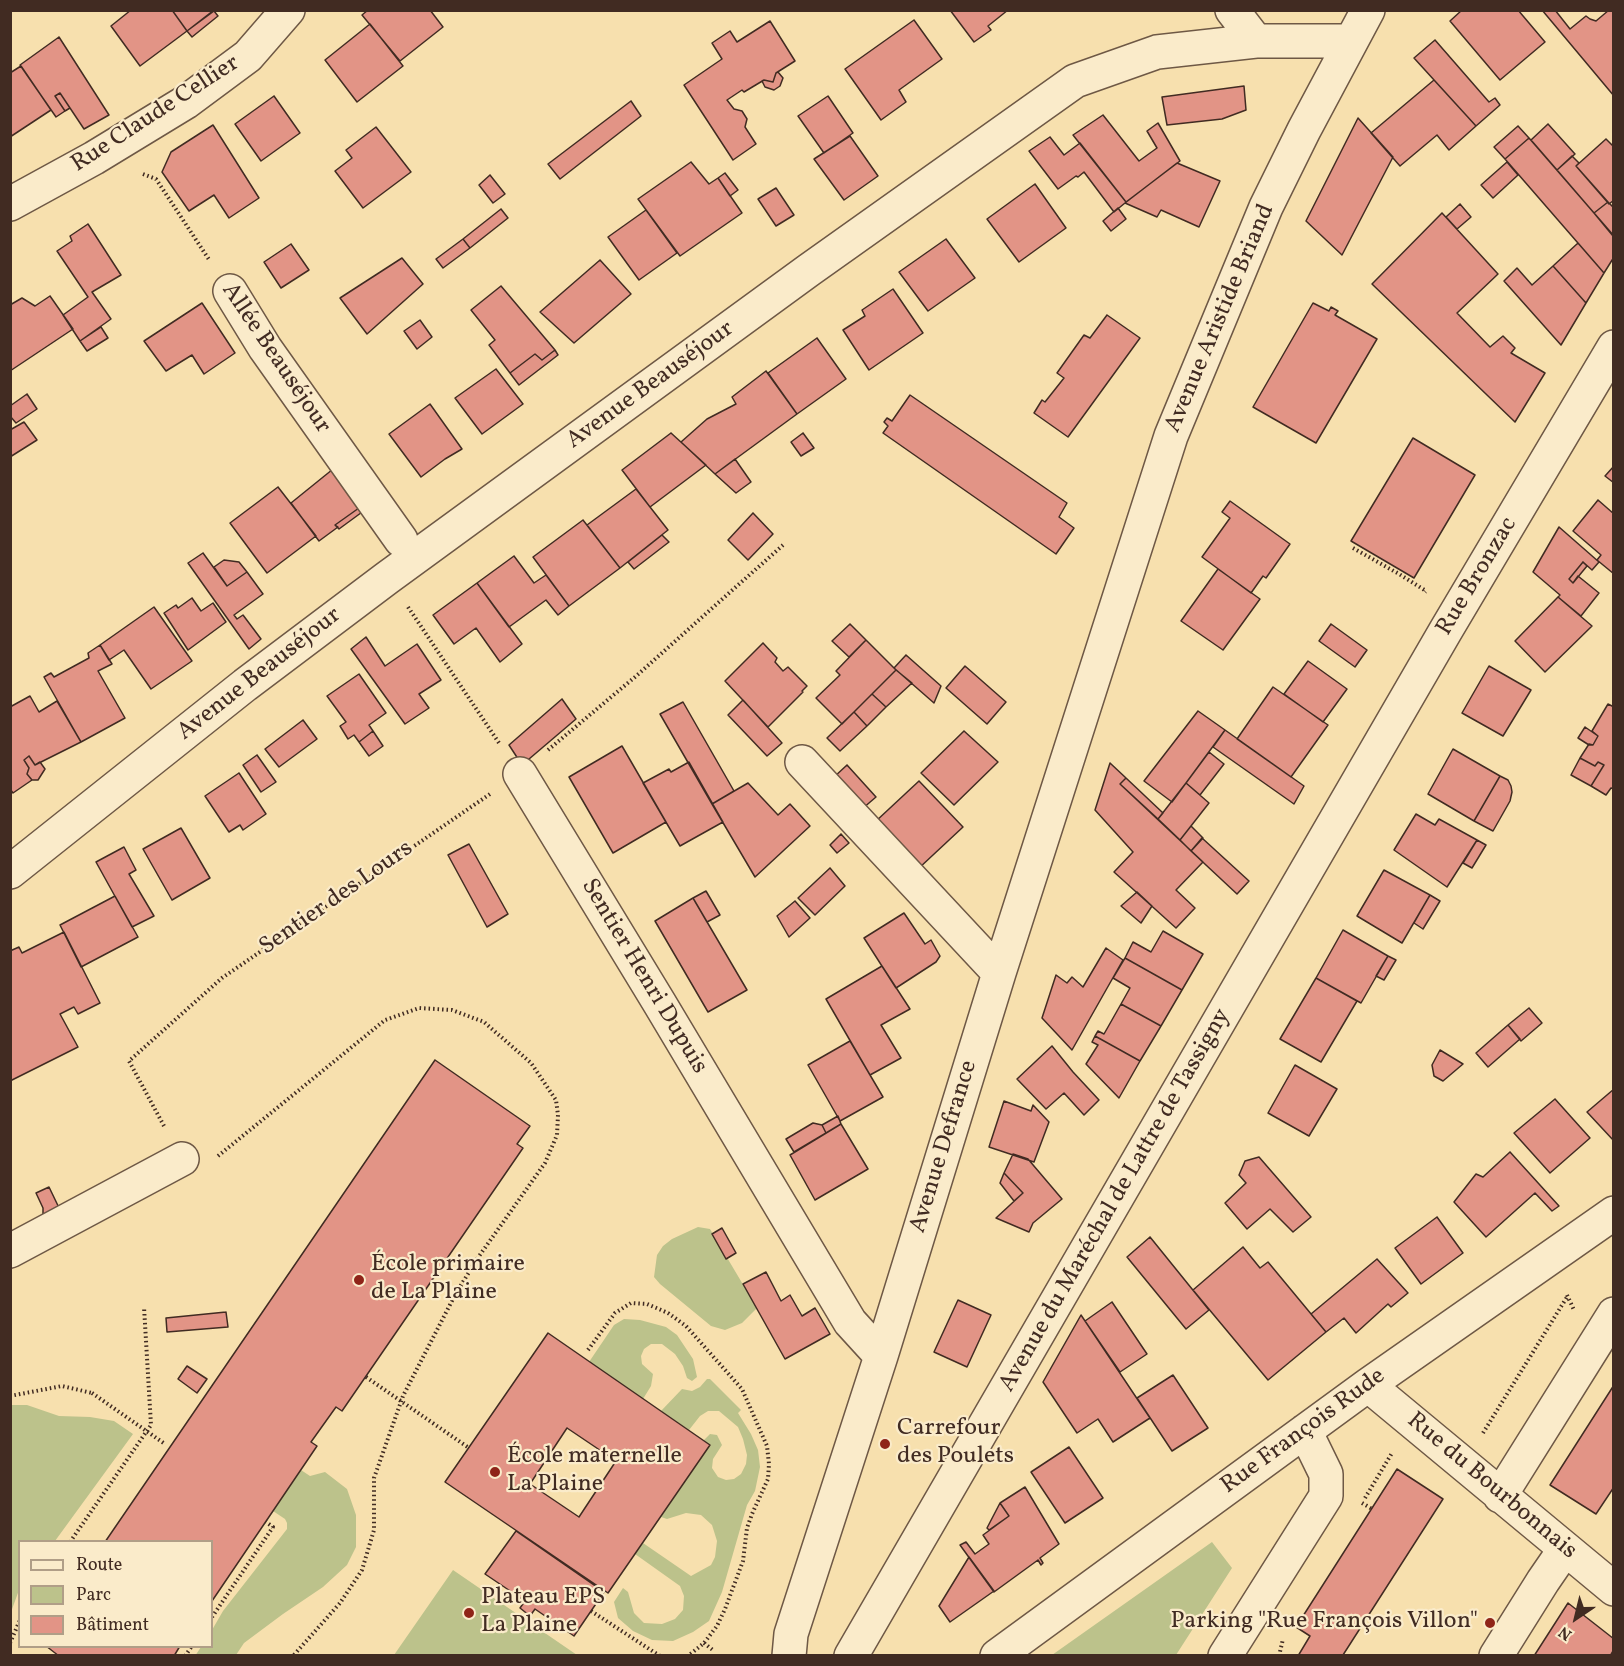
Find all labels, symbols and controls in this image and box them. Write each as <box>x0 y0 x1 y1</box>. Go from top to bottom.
street label: Rue Claude Cellier <box>67 50 245 180</box>
street label: Avenue Aristide Briand <box>1160 201 1282 437</box>
street label: Allée Beauséjour <box>214 278 336 440</box>
street label: Avenue Beauséjour <box>562 316 740 456</box>
street label: Rue Bronzac <box>1431 513 1525 641</box>
street label: Avenue Beauséjour <box>172 602 348 748</box>
street label: Sentier des Lours <box>255 835 419 963</box>
street label: Sentier Henri Dupuis <box>573 874 713 1080</box>
street label: Avenue du Maréchal de Lattre de Tassigny <box>994 1004 1238 1398</box>
street label: Avenue Defrance <box>905 1057 985 1237</box>
place label: École primaire de La Plaine <box>371 1252 525 1308</box>
marker: École primaire de La Plaine <box>352 1273 366 1287</box>
street label: Rue François Rude <box>1216 1363 1392 1501</box>
street label: Rue du Bourbonnais <box>1400 1407 1582 1567</box>
place label: Carrefour des Poulets <box>897 1416 1014 1472</box>
marker: Carrefour des Poulets <box>878 1437 892 1451</box>
place label: École maternelle La Plaine <box>507 1444 682 1500</box>
marker: École maternelle La Plaine <box>488 1465 502 1479</box>
legend <box>18 1540 213 1648</box>
text: Route <box>76 1553 122 1578</box>
text: Parc <box>76 1583 111 1608</box>
place label: Plateau EPS La Plaine <box>481 1585 605 1641</box>
north arrow <box>1546 1588 1606 1648</box>
marker: Plateau EPS La Plaine <box>462 1606 476 1620</box>
place label: Parking "Rue François Villon" <box>1170 1609 1478 1637</box>
text: Bâtiment <box>76 1613 149 1638</box>
marker: Parking "Rue François Villon" <box>1483 1616 1497 1630</box>
text: N <box>1555 1620 1577 1645</box>

